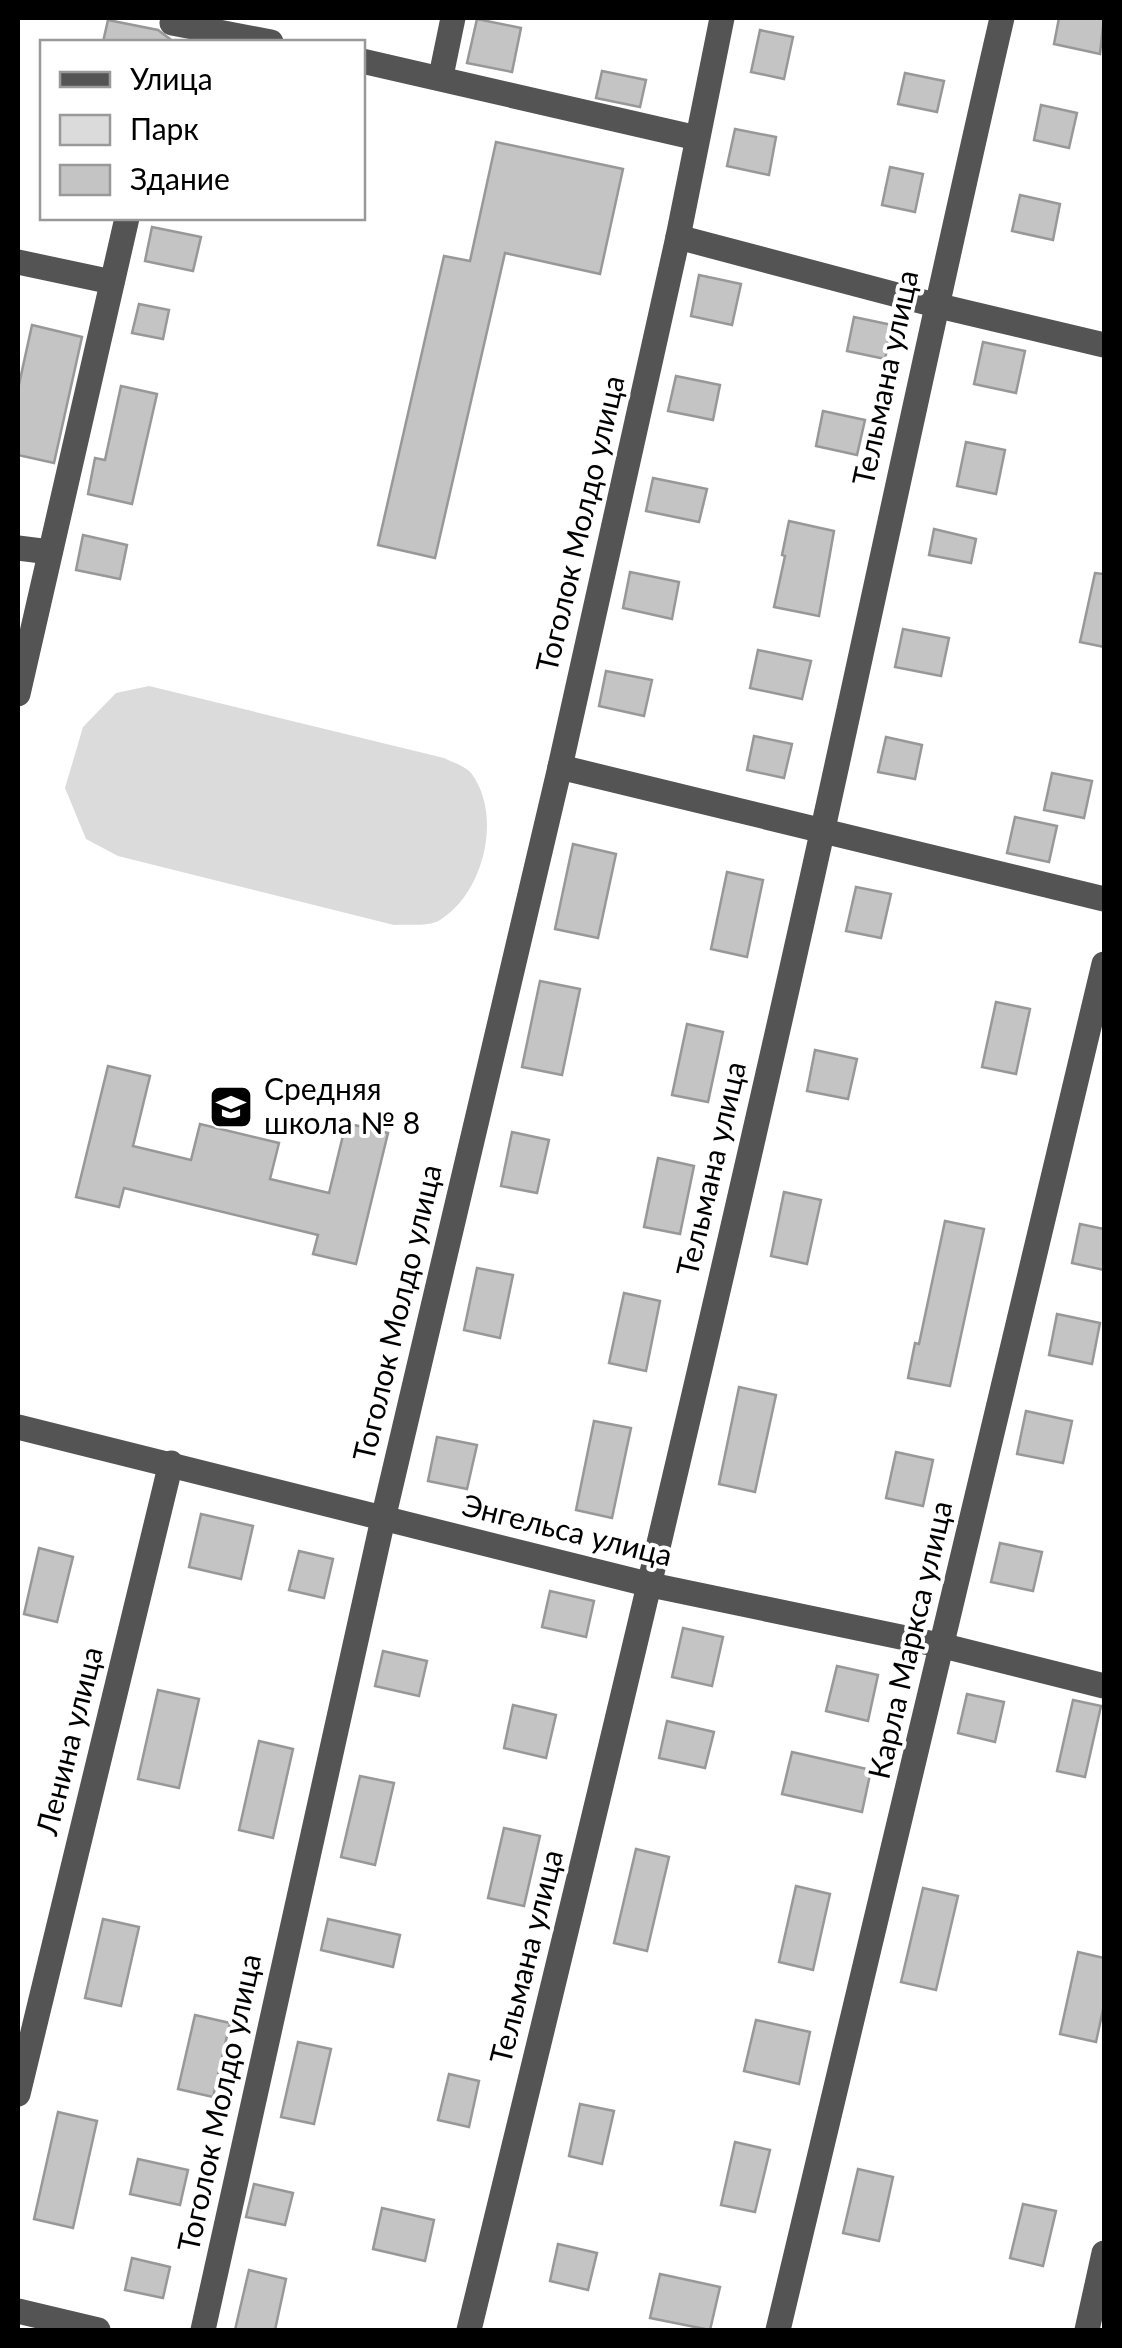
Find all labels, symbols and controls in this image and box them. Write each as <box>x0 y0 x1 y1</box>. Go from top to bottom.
legend <box>40 40 365 220</box>
text: Улица <box>130 60 213 96</box>
text: Парк <box>130 110 199 146</box>
text: Здание <box>130 160 230 196</box>
street label: Тельмана улица <box>844 267 924 489</box>
street label: Тоголок Молдо улица <box>527 372 631 675</box>
street label: Тельмана улица <box>668 1058 752 1279</box>
place label: Средняя школа № 8 <box>264 1070 420 1140</box>
school or university icon: Средняя школа № 8 <box>208 1084 254 1130</box>
street label: Тоголок Молдо улица <box>344 1161 448 1464</box>
street label: Энгельса улица <box>459 1486 676 1573</box>
street label: Карла Маркса улица <box>860 1497 959 1782</box>
street label: Ленина улица <box>27 1643 109 1839</box>
street label: Тельмана улица <box>481 1846 569 2067</box>
street label: Тоголок Молдо улица <box>169 1950 267 2255</box>

